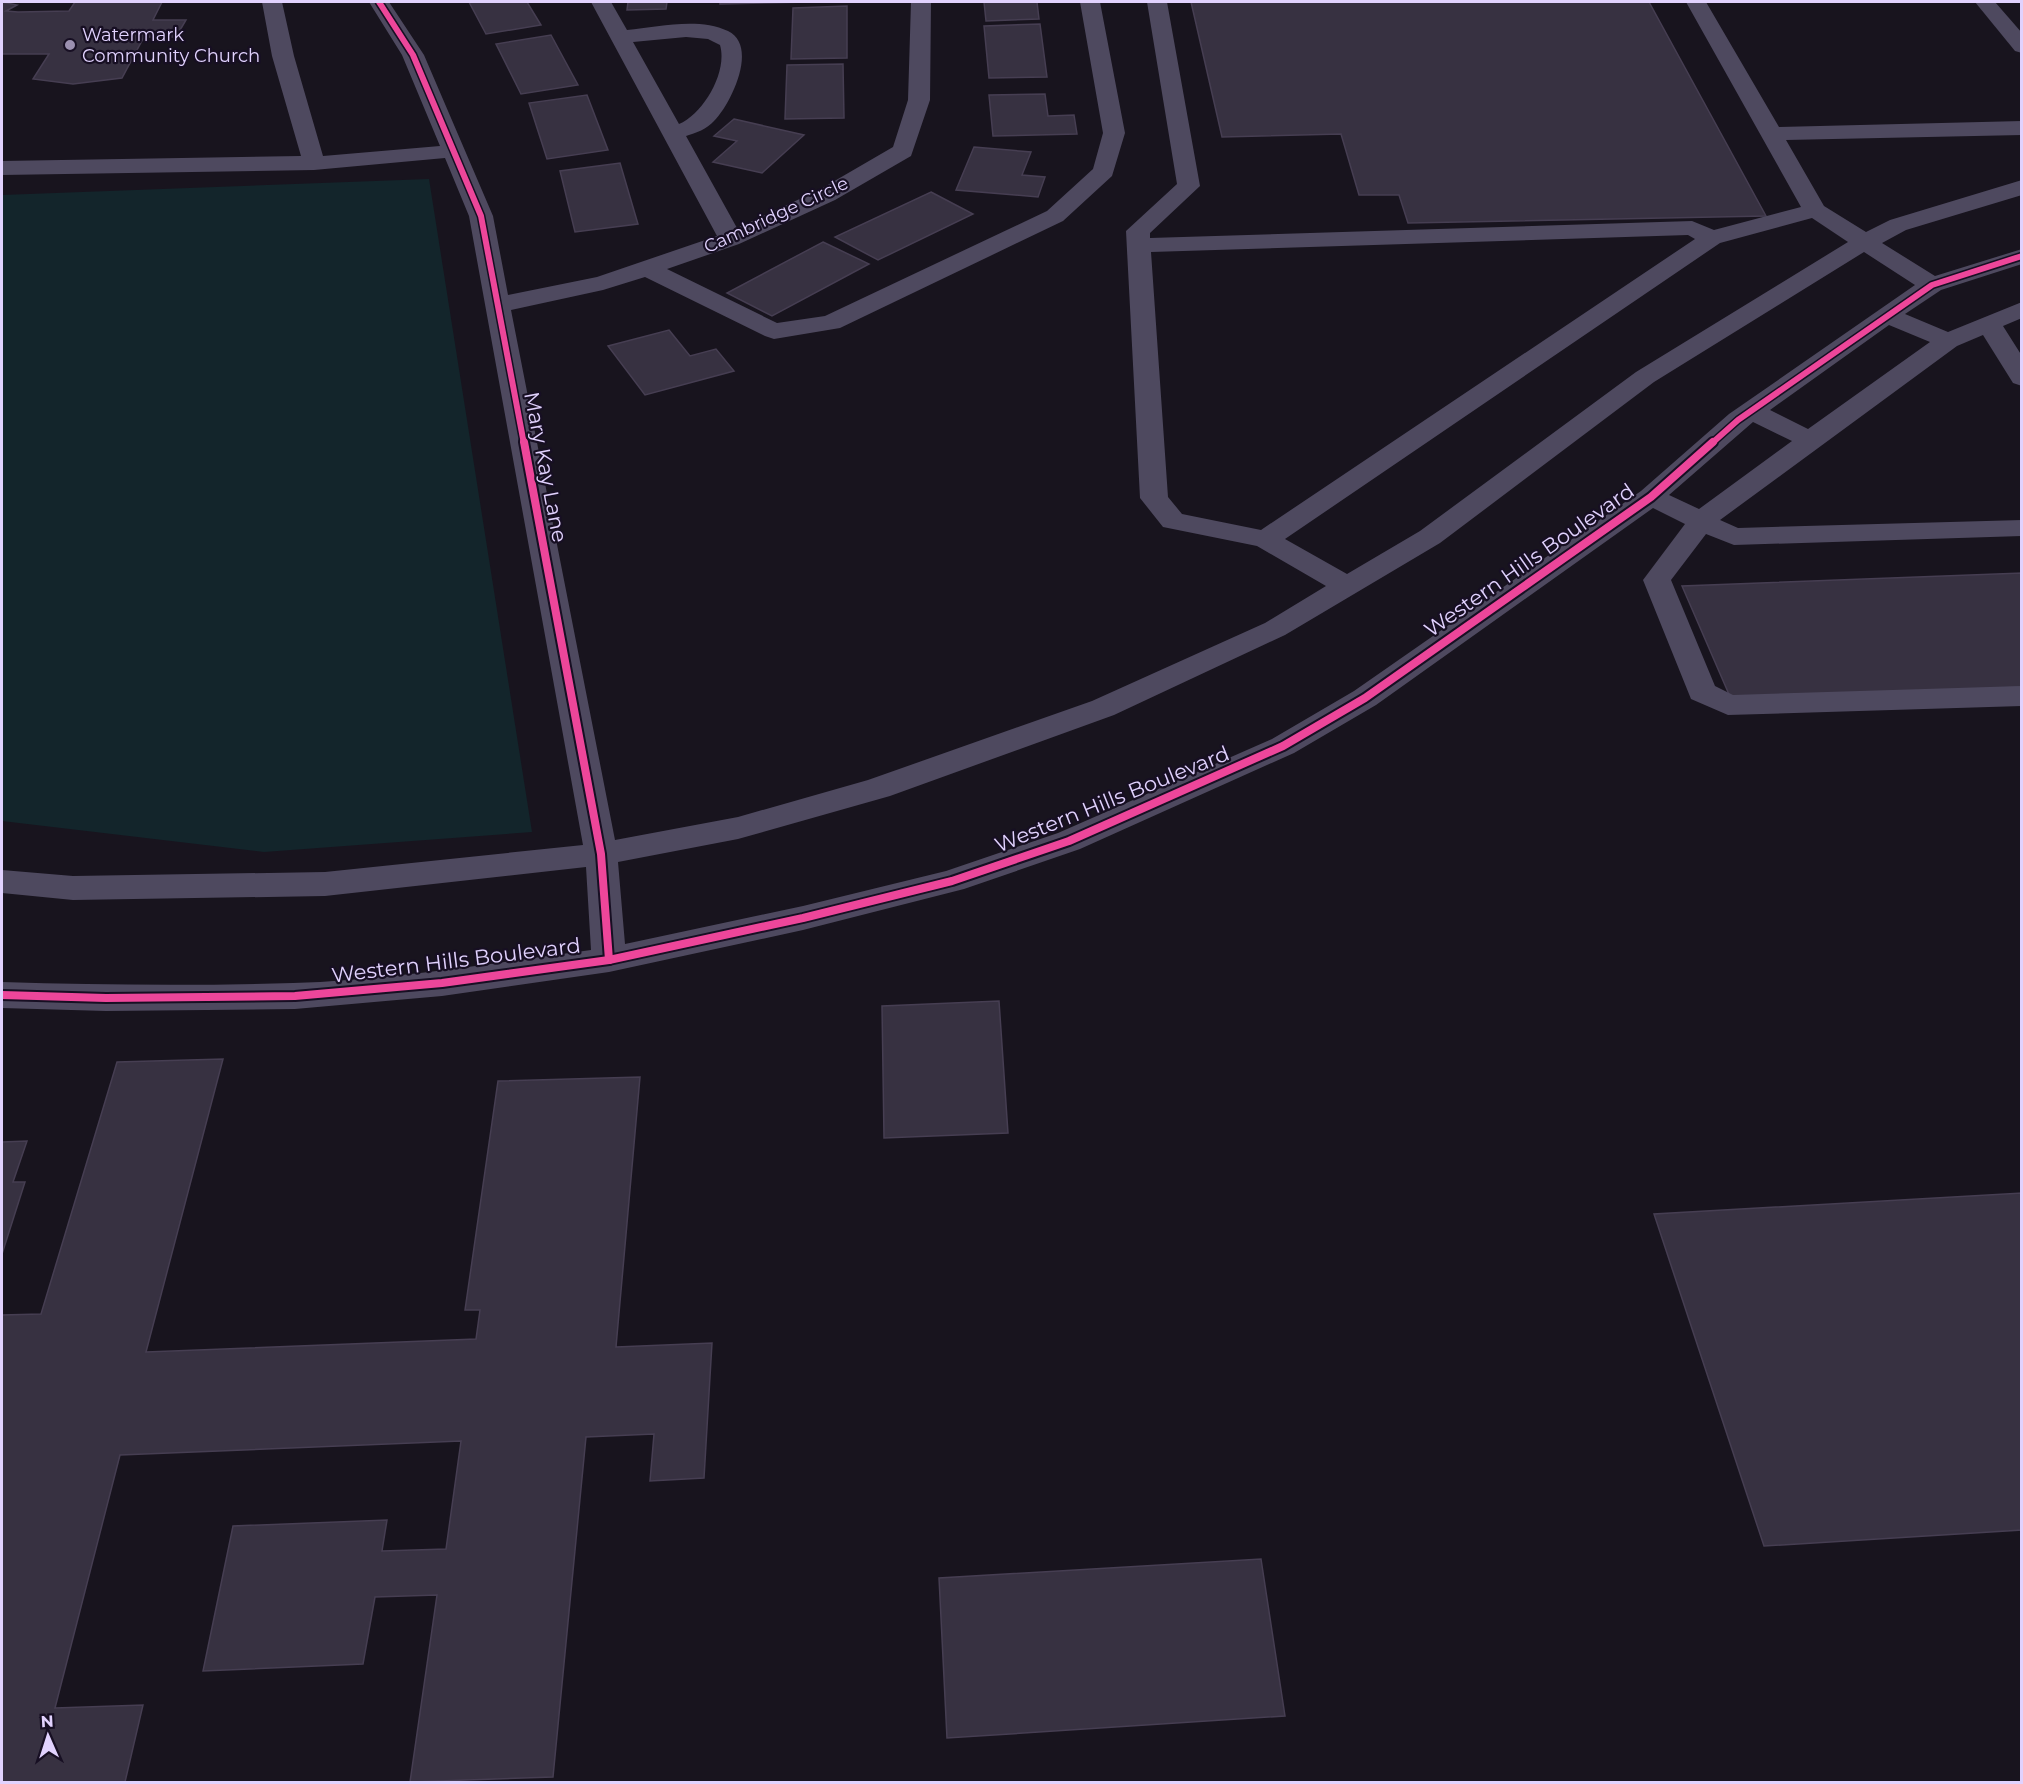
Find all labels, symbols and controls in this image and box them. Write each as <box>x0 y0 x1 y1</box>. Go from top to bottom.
place label: Watermark Community Church <box>82 24 260 67</box>
marker: Watermark Community Church <box>63 38 77 52</box>
street label: Cambridge Circle <box>700 172 852 258</box>
street label: Mary Kay Lane <box>519 390 573 544</box>
street label: Western Hills Boulevard <box>1419 478 1639 642</box>
street label: Western Hills Boulevard <box>991 740 1233 858</box>
street label: Western Hills Boulevard <box>330 932 582 988</box>
north arrow <box>18 1706 78 1766</box>
text: N <box>40 1712 54 1731</box>

